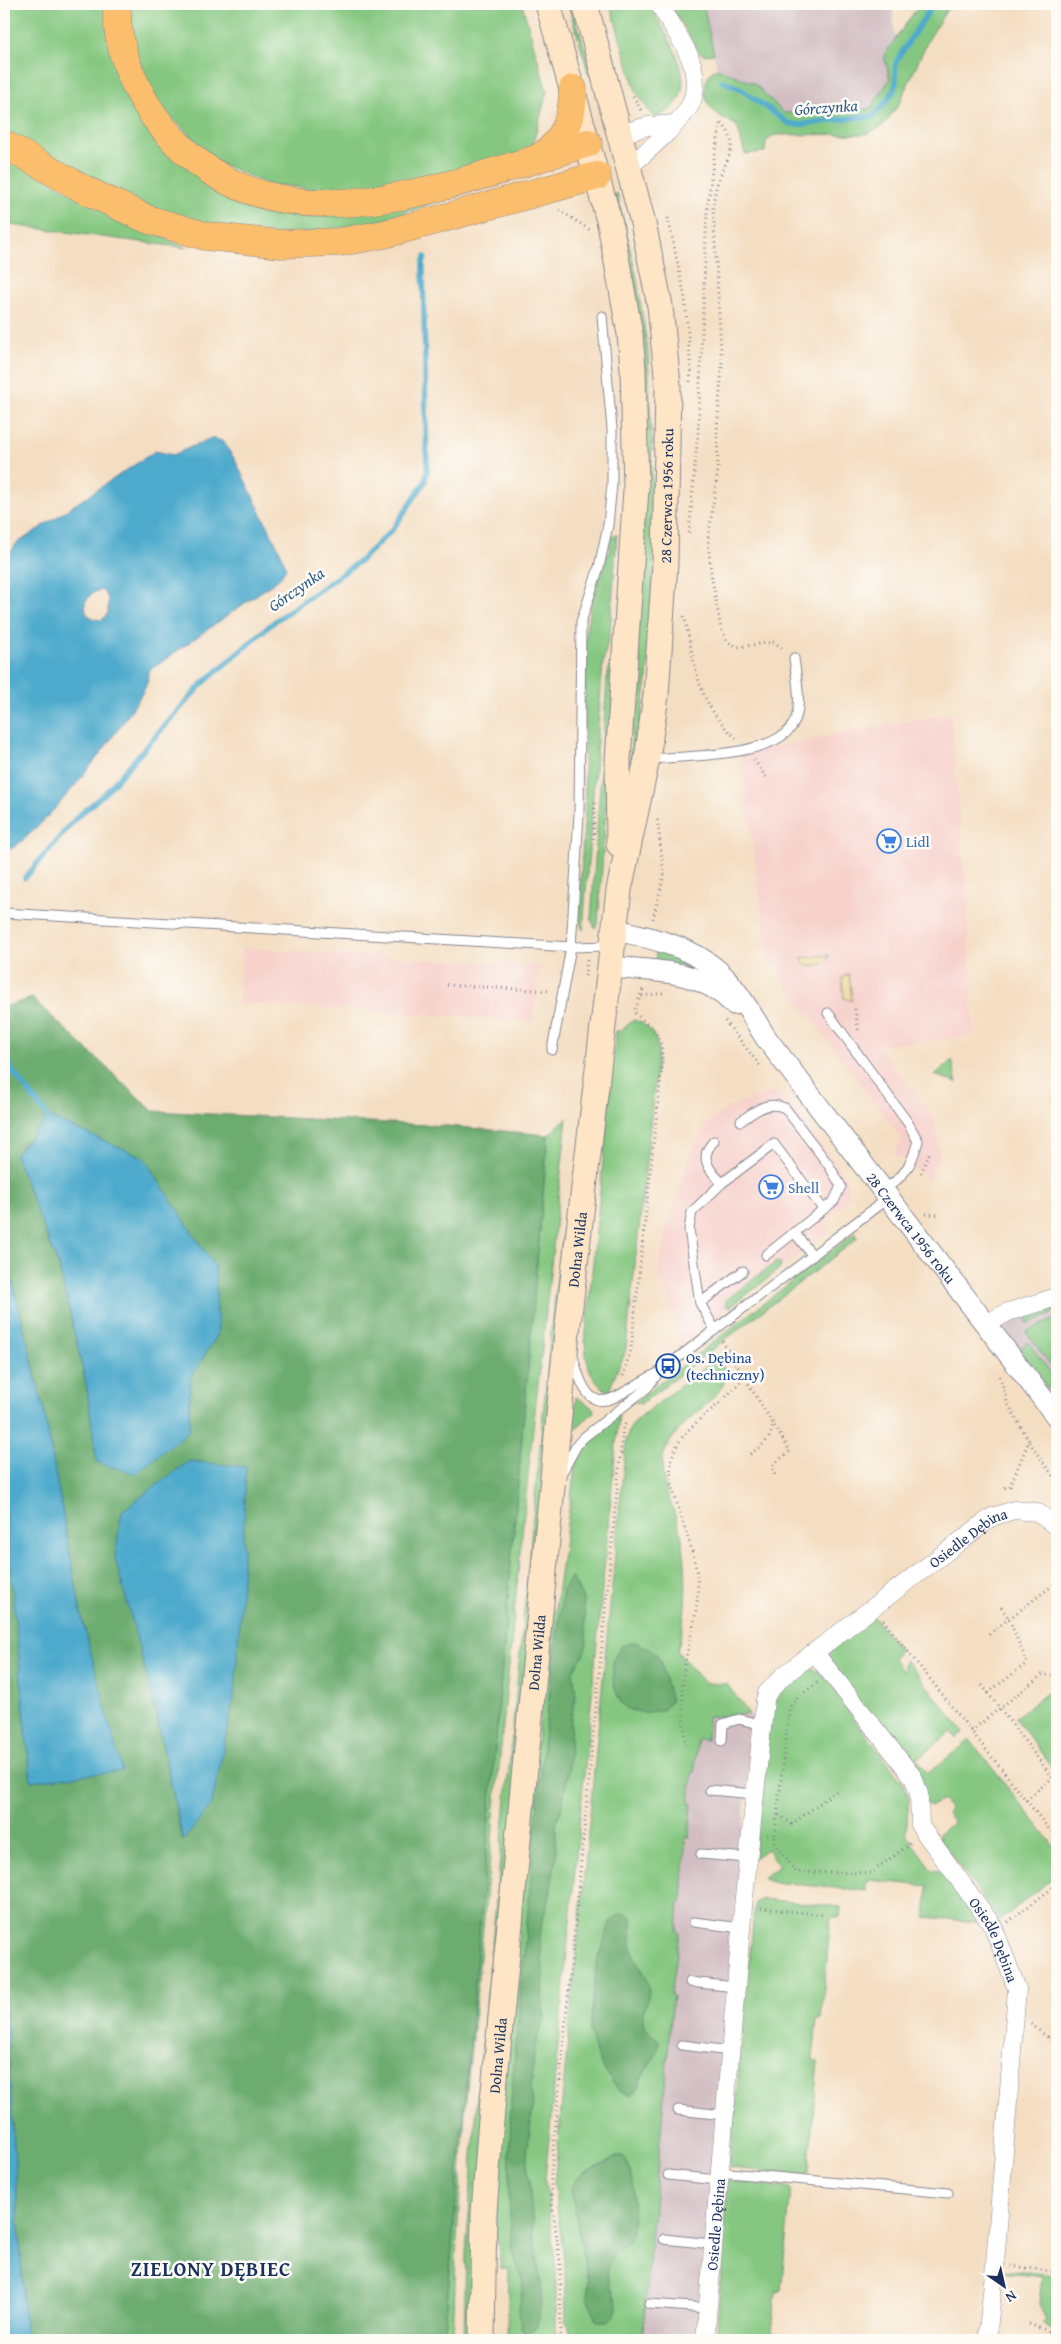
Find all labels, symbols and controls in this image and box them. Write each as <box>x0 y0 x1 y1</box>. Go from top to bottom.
water label: Górczynka <box>793 93 859 121</box>
street label: 28 Czerwca 1956 roku <box>654 427 678 564</box>
water label: Górczynka <box>263 561 329 617</box>
supermarket icon: Lidl <box>876 828 902 854</box>
place label: Lidl <box>906 831 930 852</box>
street label: 28 Czerwca 1956 roku <box>862 1168 962 1288</box>
supermarket icon: Shell <box>758 1174 784 1200</box>
place label: Shell <box>788 1177 819 1198</box>
street label: Dolna Wilda <box>562 1210 592 1289</box>
place label: Os. Dębina (techniczny) <box>686 1347 765 1385</box>
bus stop icon: Os. Dębina (techniczny) <box>655 1353 681 1379</box>
street label: Osiedle Dębina <box>924 1502 1010 1572</box>
street label: Dolna Wilda <box>522 1614 550 1691</box>
street label: Osiedle Dębina <box>965 1893 1024 1985</box>
street label: Dolna Wilda <box>483 2017 511 2094</box>
street label: Osiedle Dębina <box>701 2177 730 2272</box>
district label: ZIELONY DĘBIEC <box>131 2254 291 2283</box>
north arrow <box>978 2262 1028 2312</box>
text: N <box>1001 2286 1021 2308</box>

